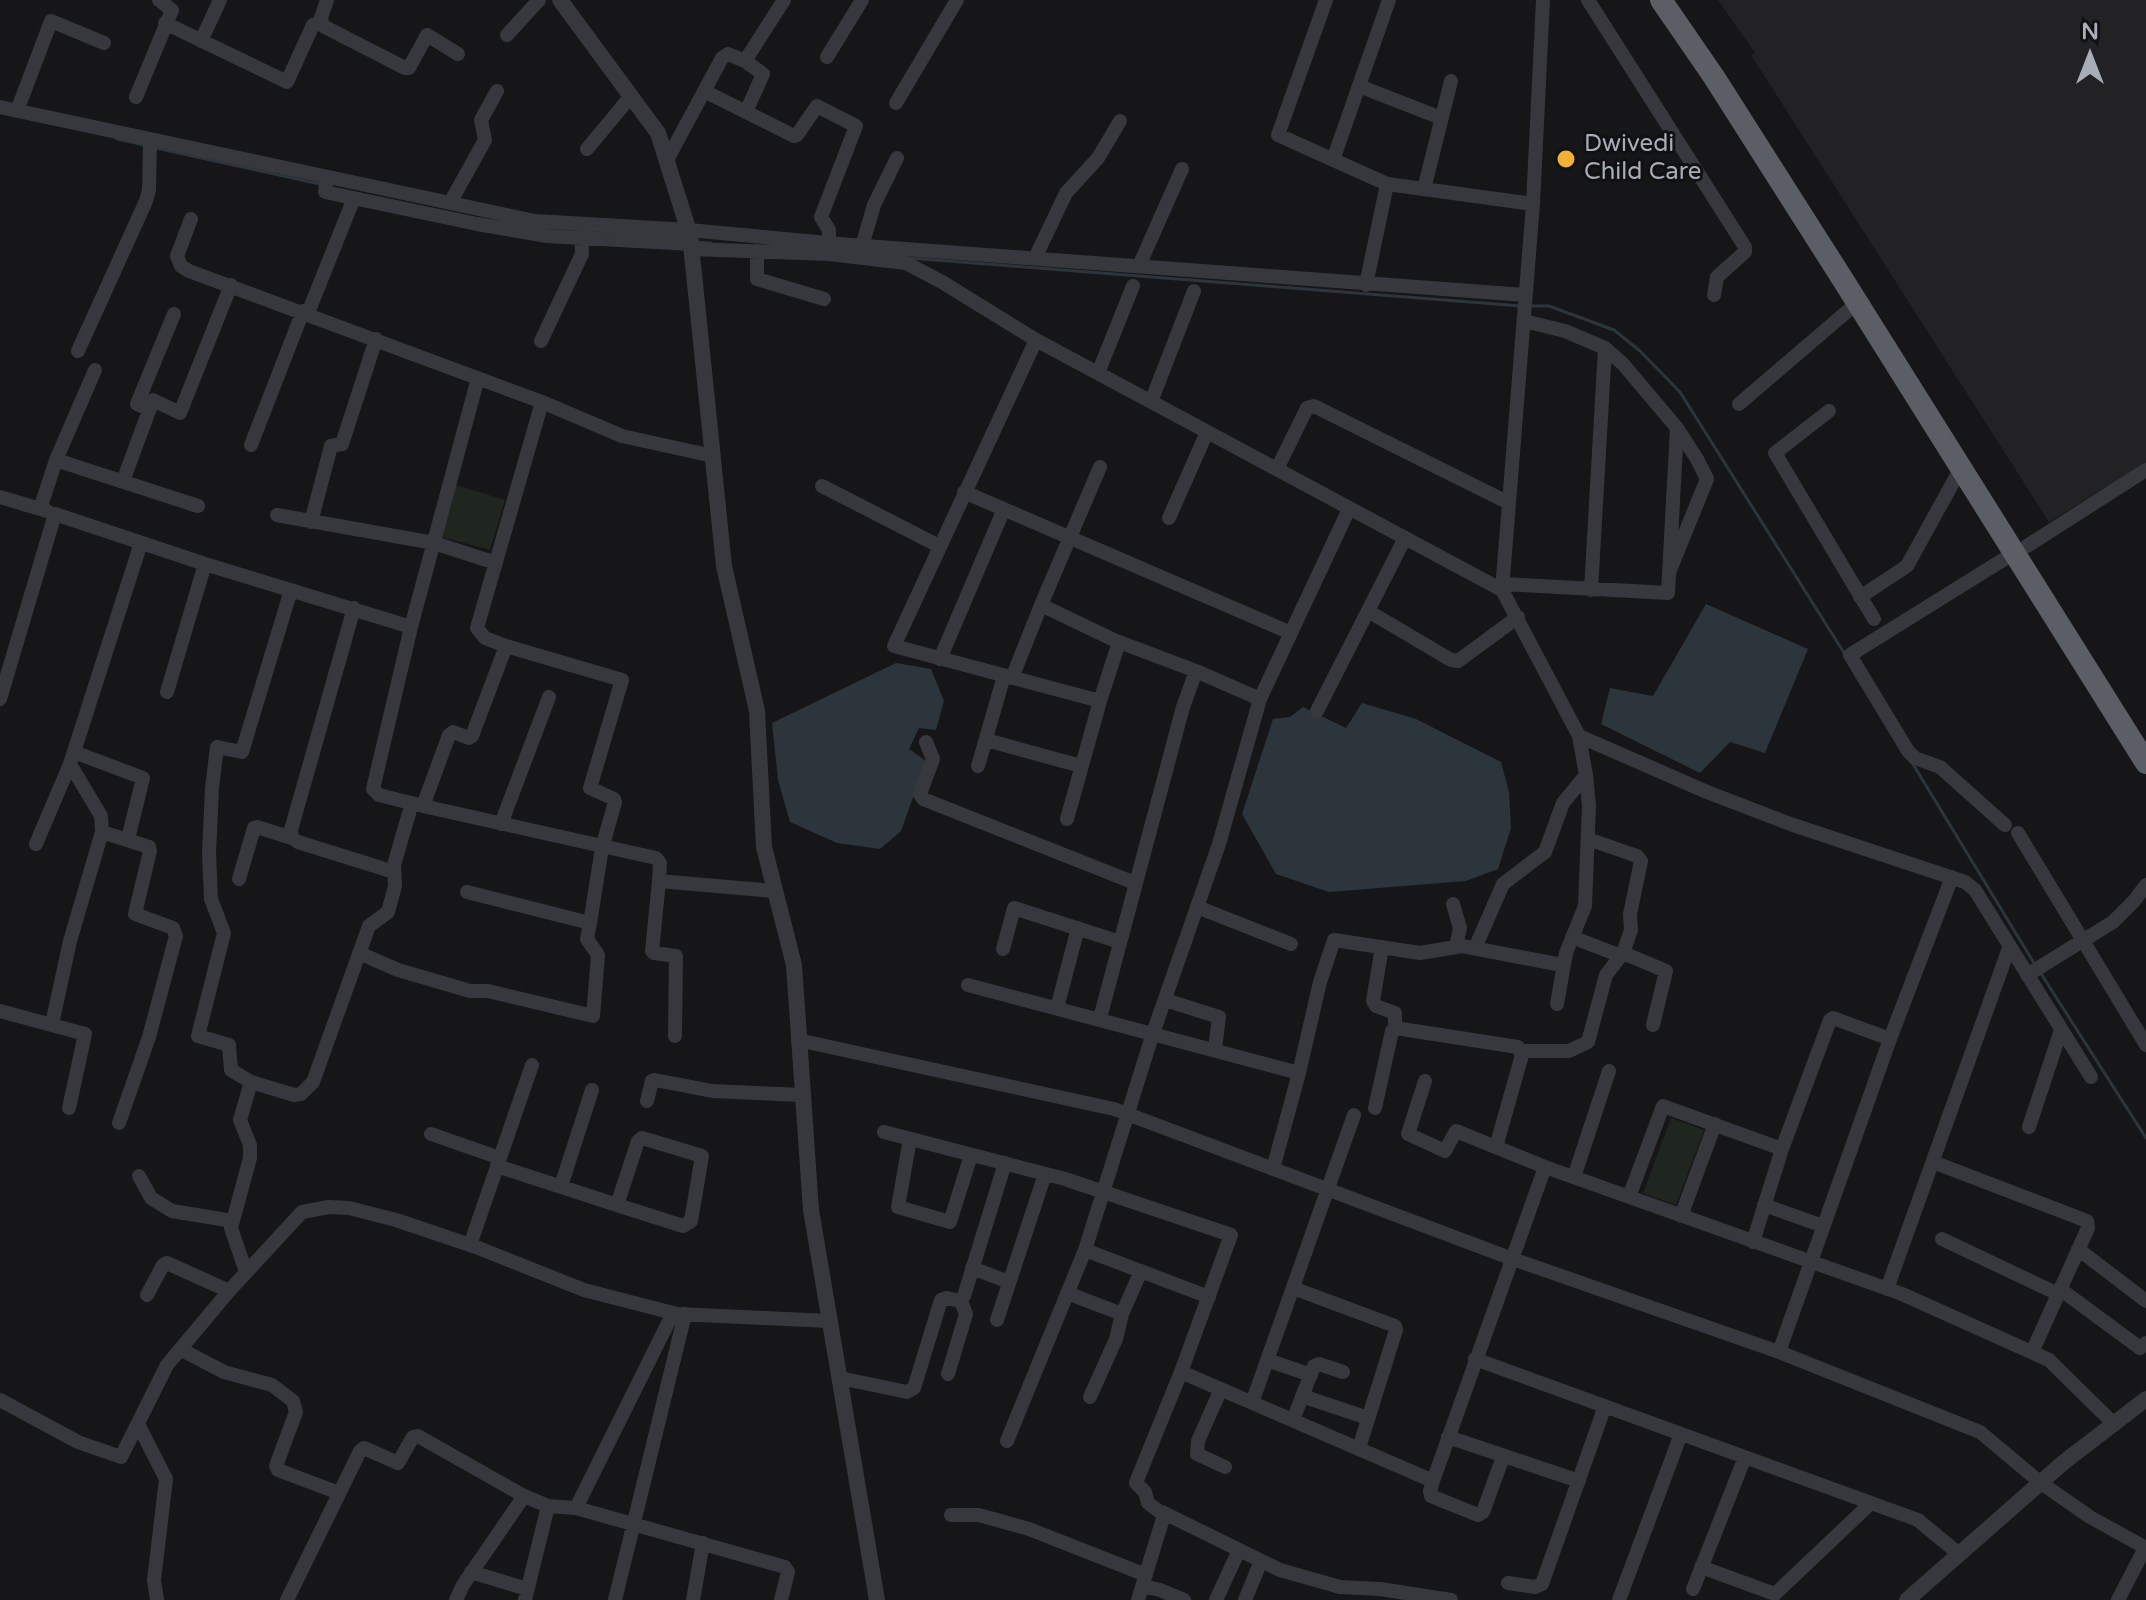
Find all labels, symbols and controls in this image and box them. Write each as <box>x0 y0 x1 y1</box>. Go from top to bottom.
north arrow <box>2050 16 2130 96</box>
text: N <box>2081 19 2099 45</box>
place label: Dwivedi Child Care <box>1584 131 1701 187</box>
marker: Dwivedi Child Care <box>1555 148 1577 170</box>

